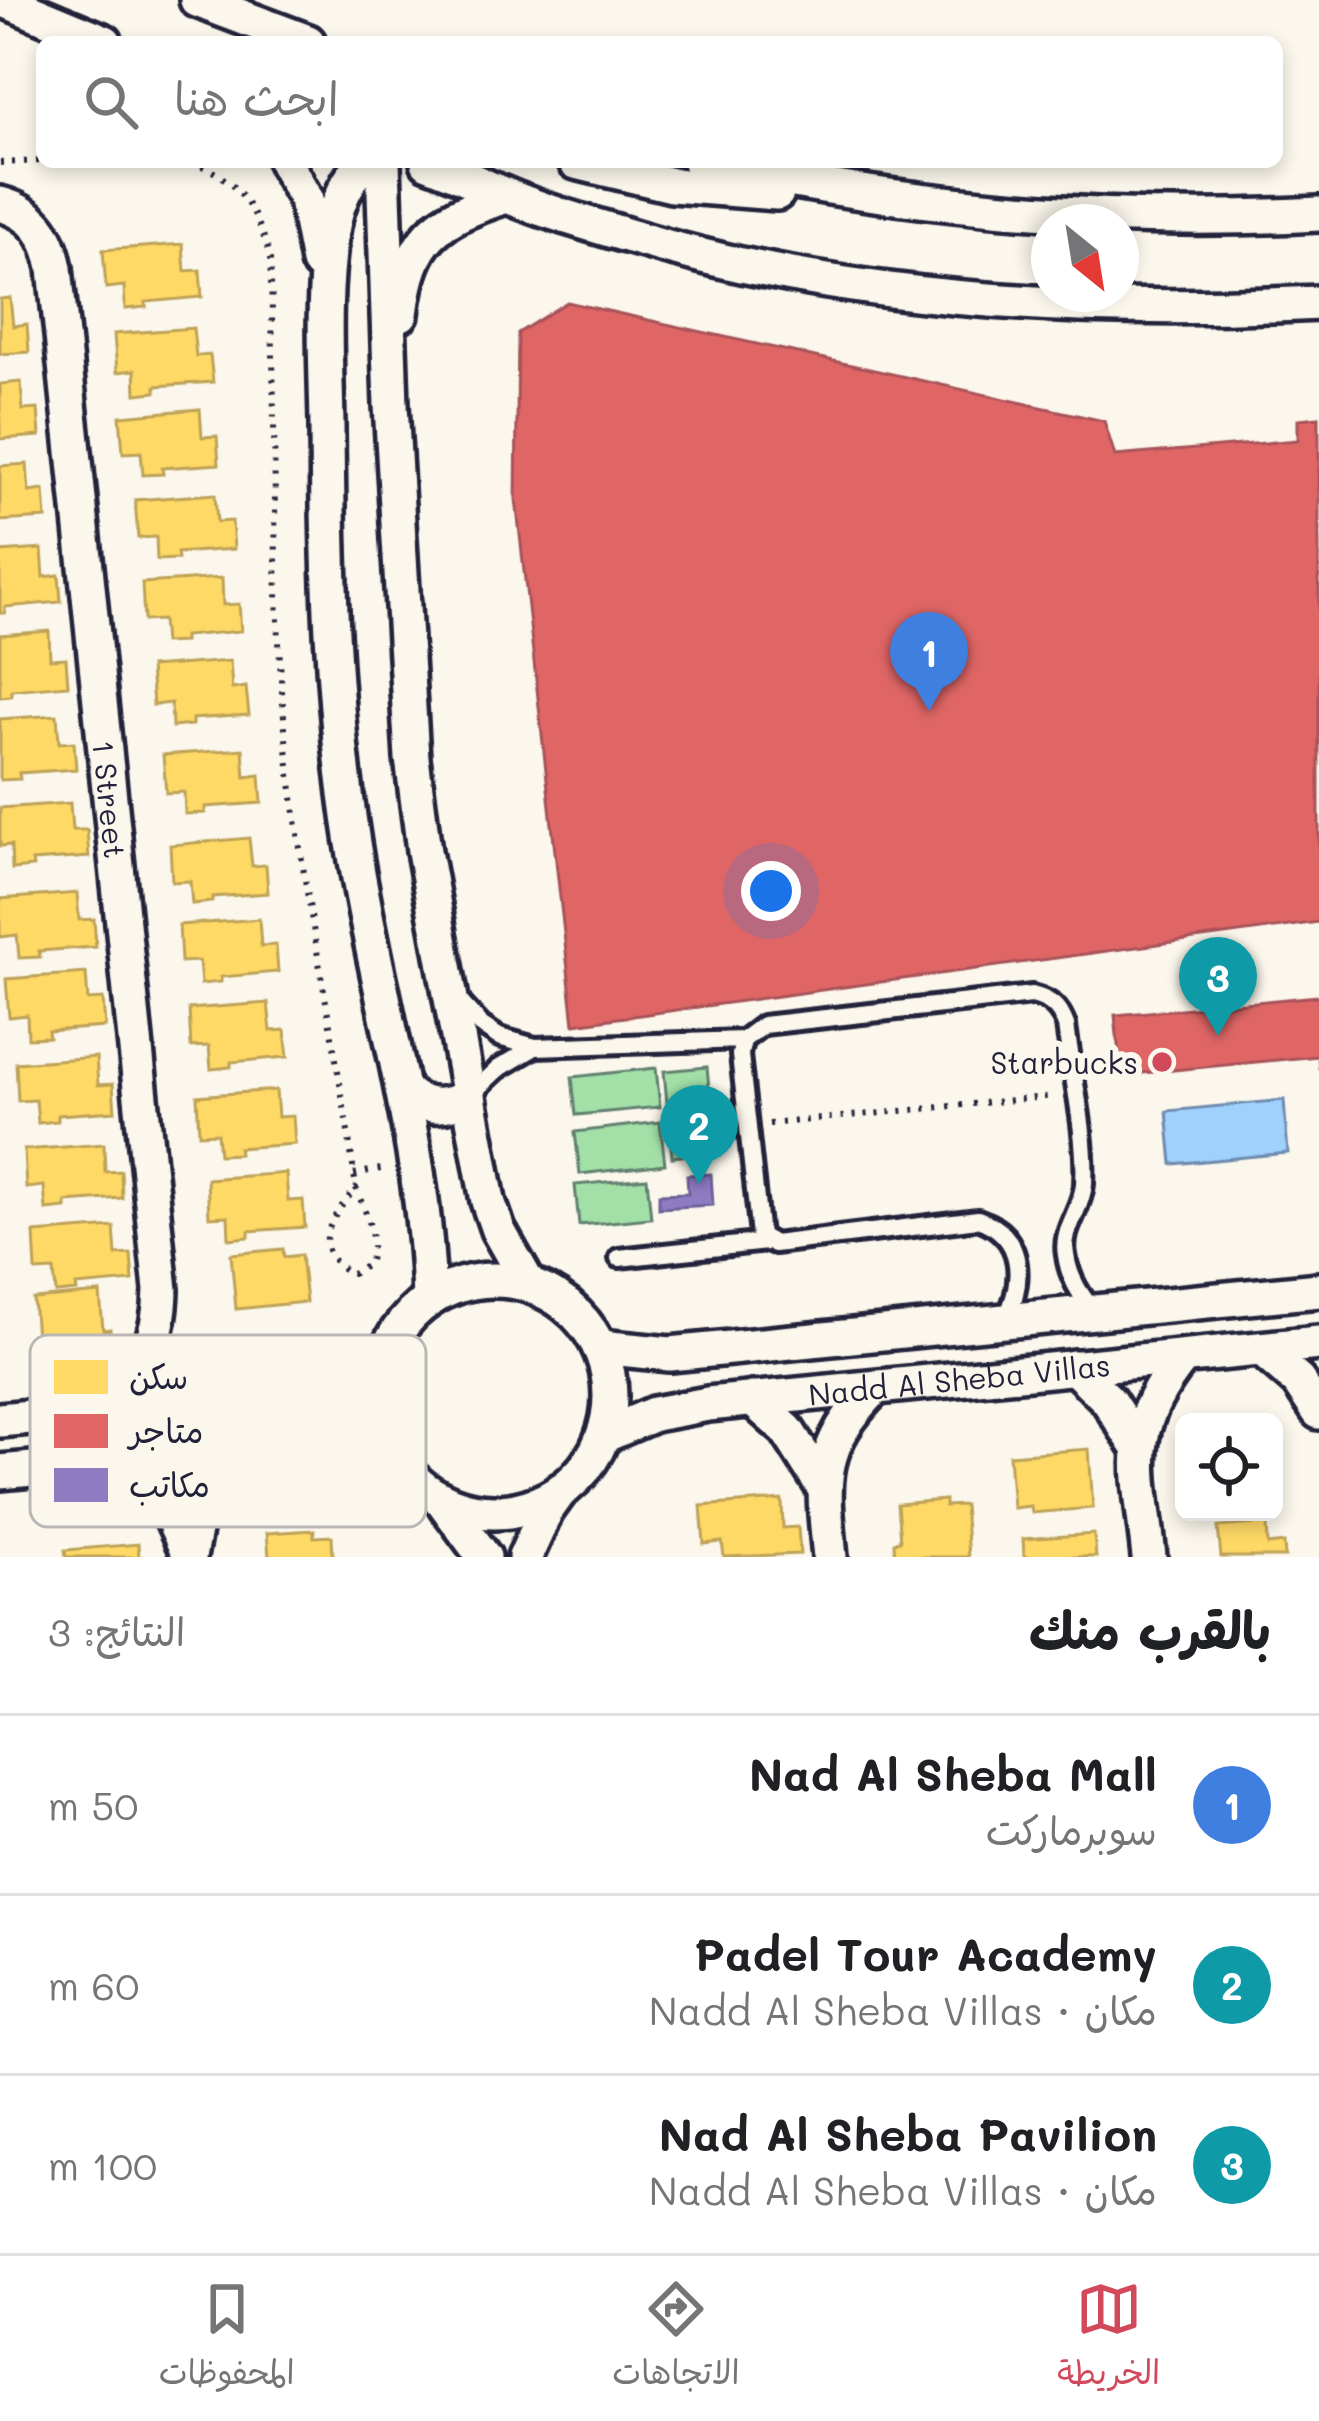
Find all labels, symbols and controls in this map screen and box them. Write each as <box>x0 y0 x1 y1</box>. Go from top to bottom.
search box <box>36 36 1283 168</box>
text: ابحث هنا <box>174 68 339 126</box>
icon: search <box>78 69 144 135</box>
north arrow <box>1031 204 1139 312</box>
pin: 1 <box>890 612 968 711</box>
street label: 1 Street <box>84 738 136 860</box>
your location <box>741 861 801 921</box>
pin: 3 <box>1179 937 1257 1036</box>
place label: Starbucks <box>990 1042 1138 1082</box>
marker: Starbucks <box>1149 1049 1175 1075</box>
pin: 2 <box>660 1085 738 1184</box>
legend <box>30 1335 426 1527</box>
street label: Nadd Al Sheba Villas <box>807 1344 1112 1414</box>
text: سكن <box>129 1354 188 1397</box>
text: متاجر <box>126 1408 204 1451</box>
map controls <box>1175 1413 1283 1521</box>
button: locate <box>1175 1413 1283 1521</box>
text: مكاتب <box>129 1462 210 1506</box>
text: بالقرب منك <box>1029 1595 1271 1662</box>
text: النتائج: 3 <box>48 1605 185 1656</box>
text: Nad Al Sheba Mall <box>749 1744 1157 1802</box>
text: 50 m <box>48 1779 138 1830</box>
text: 1 <box>1223 1779 1241 1830</box>
text: سوبرماركت <box>986 1804 1157 1855</box>
text: Padel Tour Academy <box>694 1924 1157 1982</box>
text: 60 m <box>48 1959 139 2010</box>
text: 2 <box>1221 1959 1243 2010</box>
text: مكان · Nadd Al Sheba Villas <box>649 1984 1157 2035</box>
text: Nad Al Sheba Pavilion <box>659 2104 1157 2162</box>
text: 100 m <box>48 2139 157 2190</box>
text: 3 <box>1220 2139 1244 2190</box>
text: مكان · Nadd Al Sheba Villas <box>649 2164 1157 2215</box>
tab: المحفوظات <box>159 2276 295 2402</box>
tab: الاتجاهات <box>612 2276 740 2402</box>
tab: الخريطة <box>1057 2276 1160 2402</box>

